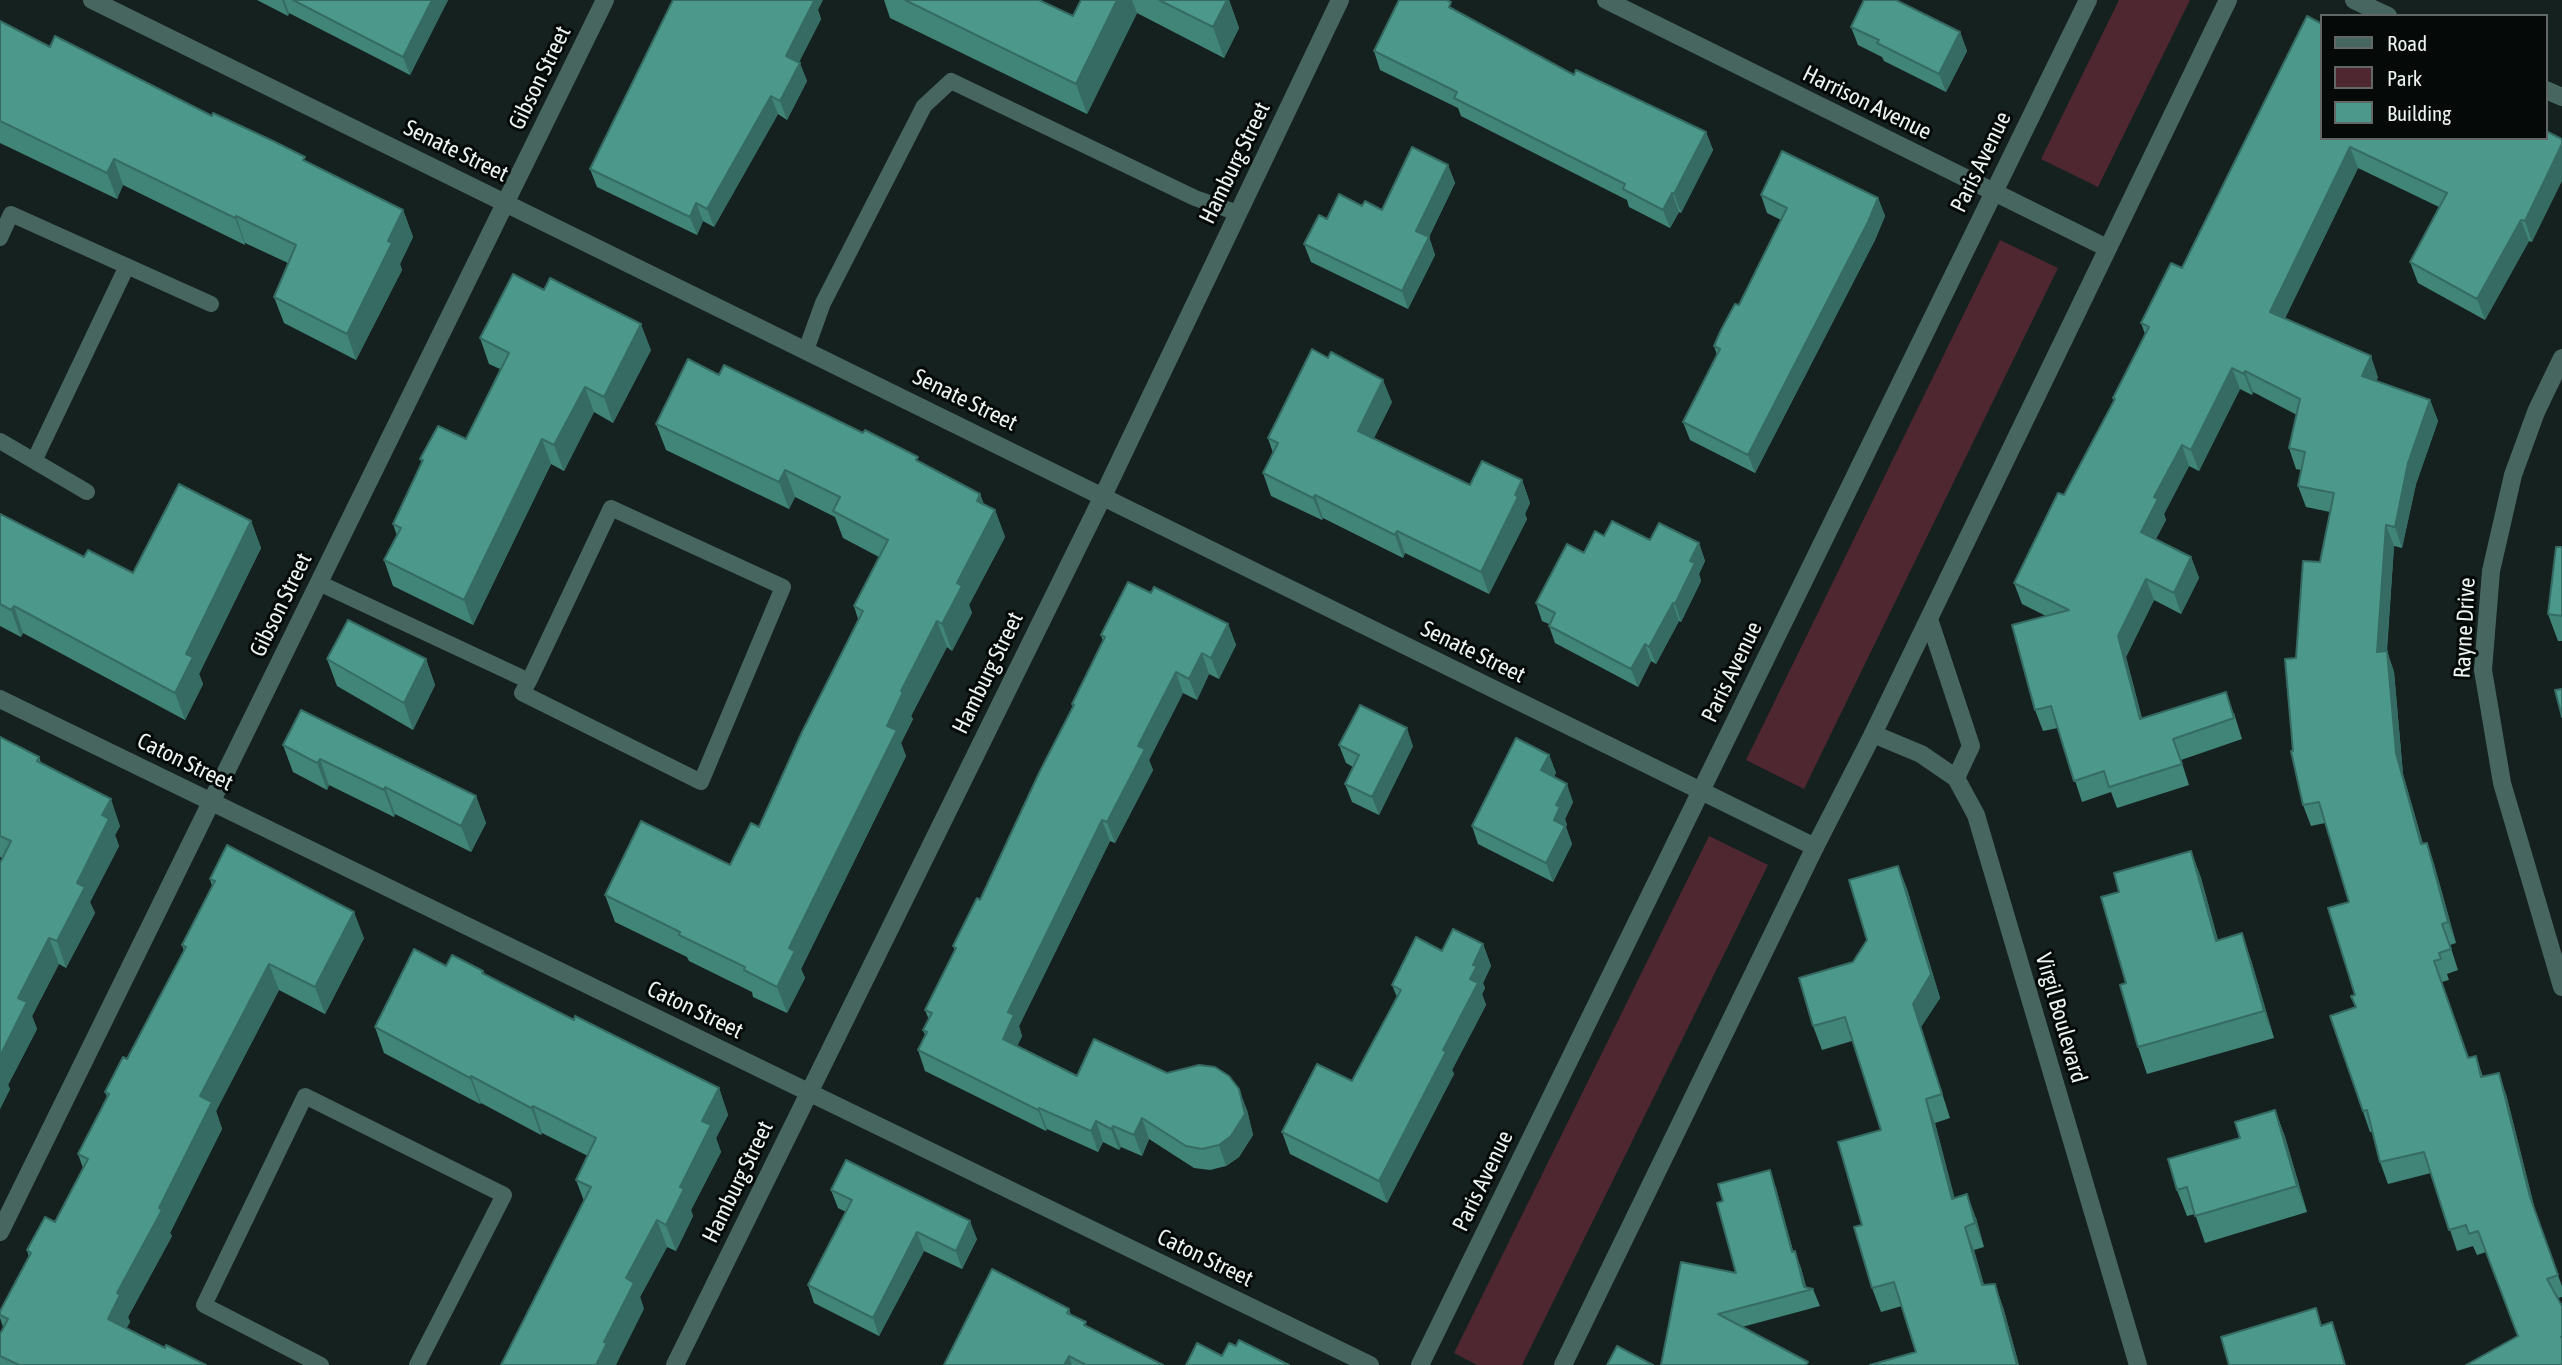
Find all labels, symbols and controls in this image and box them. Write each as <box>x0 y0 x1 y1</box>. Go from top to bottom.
legend <box>2320 14 2548 140</box>
street label: Gibson Street <box>503 22 577 134</box>
text: Road <box>2387 31 2427 55</box>
street label: Harrison Avenue <box>1798 60 1936 146</box>
text: Park <box>2387 66 2422 90</box>
street label: Hamburg Street <box>1194 98 1276 228</box>
text: Building <box>2387 101 2451 125</box>
street label: Paris Avenue <box>1945 107 2017 217</box>
street label: Senate Street <box>399 114 513 188</box>
street label: Senate Street <box>908 363 1022 437</box>
street label: Gibson Street <box>244 549 318 661</box>
street label: Rayne Drive <box>2449 577 2481 679</box>
street label: Hamburg Street <box>947 608 1029 738</box>
street label: Senate Street <box>1416 615 1530 689</box>
street label: Paris Avenue <box>1696 617 1768 727</box>
street label: Caton Street <box>133 727 237 797</box>
street label: Virgil Boulevard <box>2029 950 2093 1086</box>
street label: Caton Street <box>643 975 747 1045</box>
street label: Hamburg Street <box>697 1117 779 1247</box>
street label: Paris Avenue <box>1447 1126 1519 1236</box>
street label: Caton Street <box>1153 1223 1257 1293</box>

